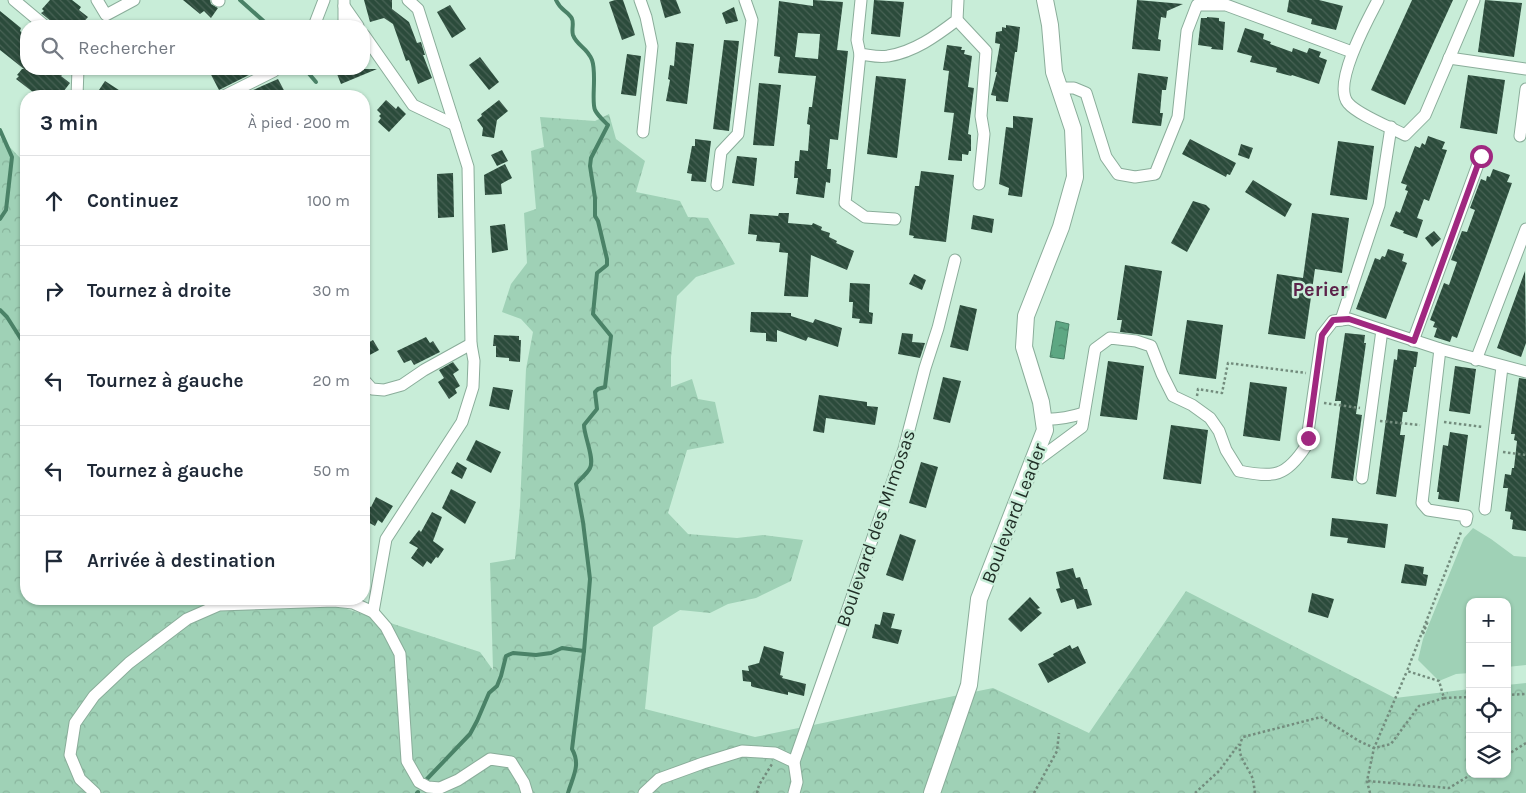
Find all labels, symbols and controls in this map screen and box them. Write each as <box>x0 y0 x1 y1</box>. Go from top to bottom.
search box <box>20 20 370 75</box>
icon: search <box>38 34 66 62</box>
text: Rechercher <box>78 37 175 59</box>
text: 3 min <box>40 111 98 135</box>
text: À pied · 200 m <box>248 113 350 132</box>
route start <box>1470 145 1493 168</box>
icon: ahead <box>40 187 68 215</box>
text: Continuez <box>87 190 179 212</box>
text: 100 m <box>307 191 350 210</box>
icon: right <box>40 277 68 305</box>
district label: Perier <box>1292 278 1348 301</box>
text: Tournez à droite <box>87 280 231 302</box>
text: 30 m <box>312 281 350 300</box>
icon: left <box>40 367 68 395</box>
text: Tournez à gauche <box>87 370 244 392</box>
text: 20 m <box>312 371 350 390</box>
street label: Boulevard des Mimosas <box>832 427 920 630</box>
route end <box>1297 427 1320 450</box>
street label: Boulevard Leader <box>977 440 1051 587</box>
icon: left <box>40 457 68 485</box>
text: Tournez à gauche <box>87 460 244 482</box>
text: 50 m <box>313 461 350 480</box>
icon: arrive <box>40 547 68 575</box>
text: Arrivée à destination <box>87 550 276 572</box>
map controls <box>1466 598 1511 778</box>
button: + <box>1466 598 1511 643</box>
button: − <box>1466 643 1511 688</box>
button: locate <box>1466 688 1511 733</box>
button: layers <box>1466 733 1511 778</box>

